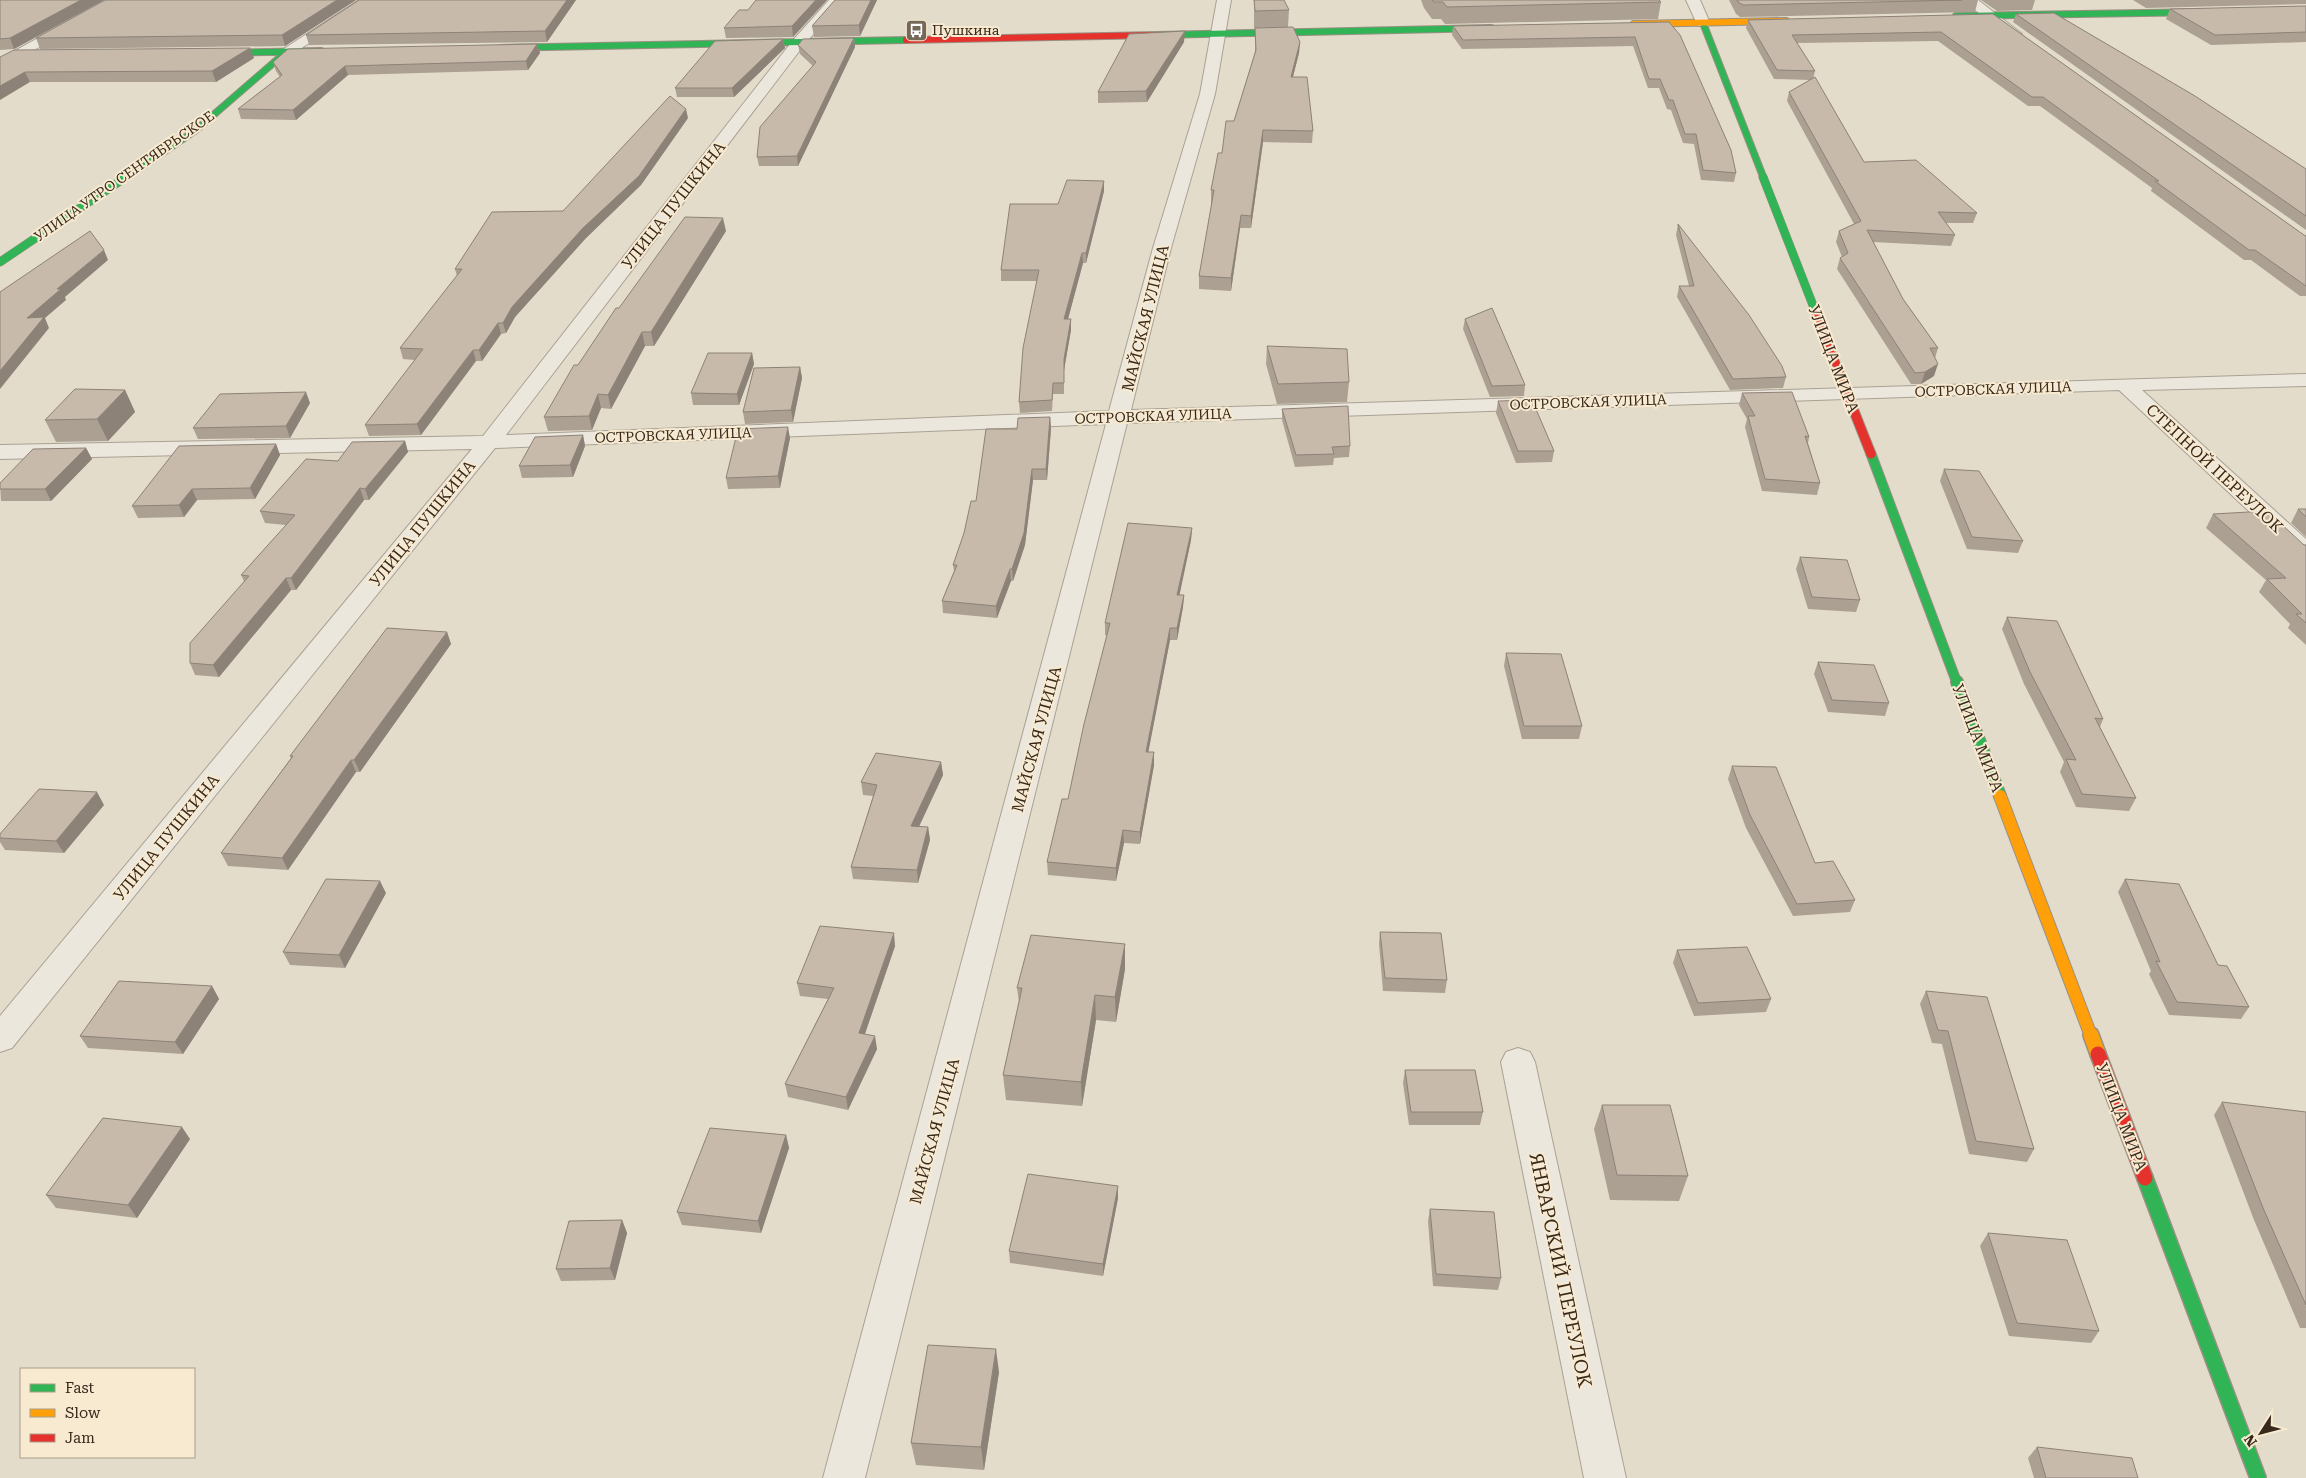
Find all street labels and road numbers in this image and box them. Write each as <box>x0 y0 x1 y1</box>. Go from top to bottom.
street label: УЛИЦА УТРО СЕНТЯБРЬСКОЕ <box>31 108 217 244</box>
street label: УЛИЦА ПУШКИНА <box>618 137 730 273</box>
street label: МАЙСКАЯ УЛИЦА <box>1118 242 1173 393</box>
street label: УЛИЦА МИРА <box>1804 302 1863 417</box>
street label: ОСТРОВСКАЯ УЛИЦА <box>1914 378 2072 400</box>
street label: ОСТРОВСКАЯ УЛИЦА <box>1509 391 1667 413</box>
street label: СТЕПНОЙ ПЕРЕУЛОК <box>2142 400 2287 537</box>
street label: ОСТРОВСКАЯ УЛИЦА <box>1074 405 1232 427</box>
street label: ОСТРОВСКАЯ УЛИЦА <box>594 424 752 446</box>
street label: УЛИЦА ПУШКИНА <box>366 456 480 590</box>
street label: МАЙСКАЯ УЛИЦА <box>1008 663 1065 814</box>
street label: УЛИЦА МИРА <box>1948 681 2007 796</box>
street label: УЛИЦА ПУШКИНА <box>110 770 224 904</box>
street label: МАЙСКАЯ УЛИЦА <box>906 1055 963 1206</box>
street label: УЛИЦА МИРА <box>2092 1060 2151 1175</box>
street label: ЯНВАРСКИЙ ПЕРЕУЛОК <box>1524 1150 1597 1390</box>

